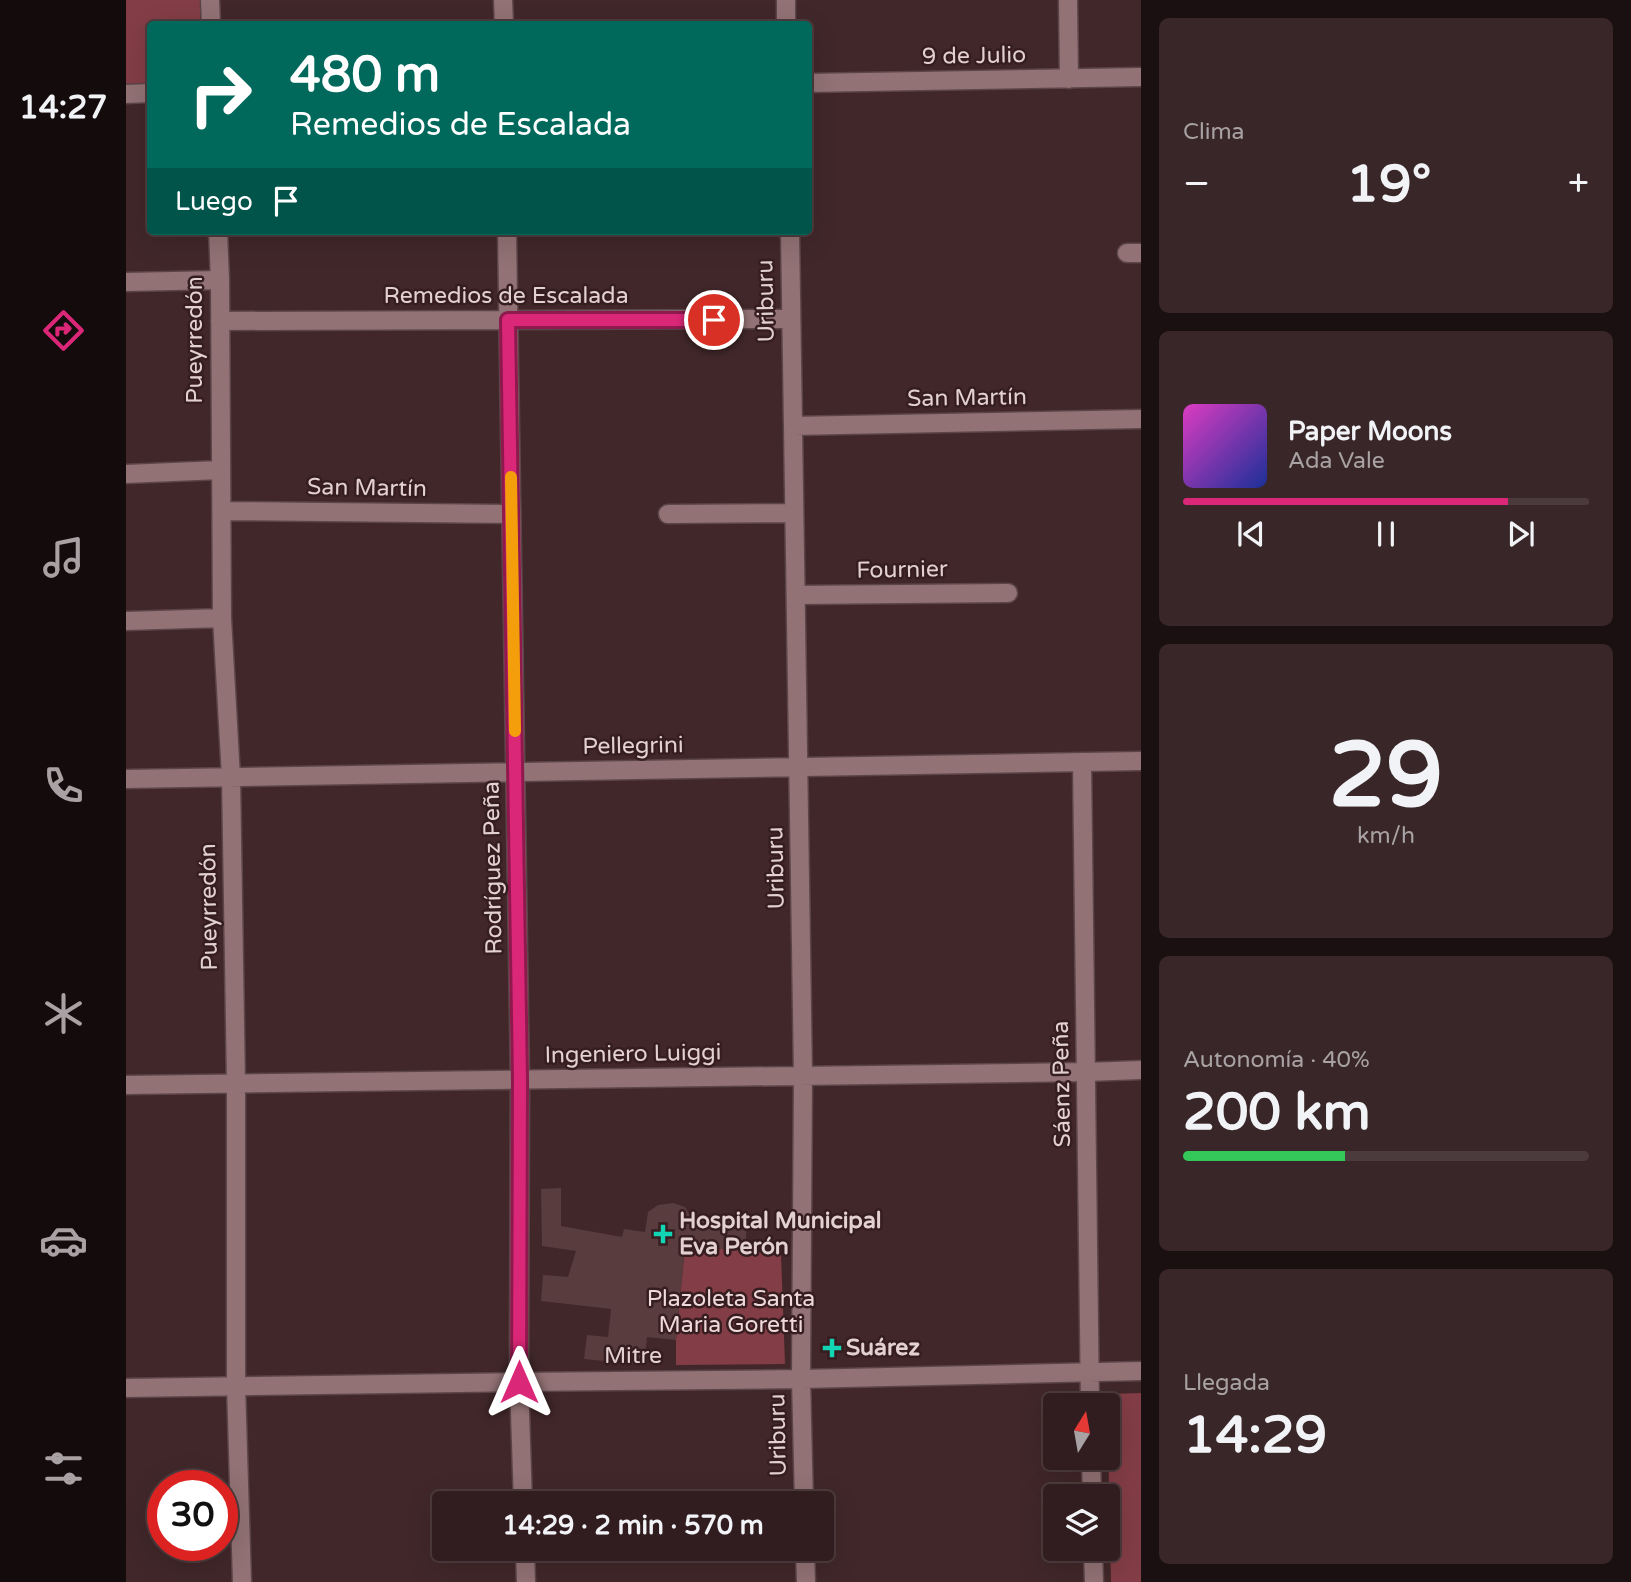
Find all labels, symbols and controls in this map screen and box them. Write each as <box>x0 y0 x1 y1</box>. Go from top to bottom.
street label: 9 de Julio <box>922 41 1026 71</box>
text: 480 m <box>290 46 440 105</box>
icon: right <box>175 49 266 140</box>
text: 14:27 <box>19 89 107 127</box>
text: Remedios de Escalada <box>290 106 631 144</box>
text: Clima <box>1183 118 1244 146</box>
text: 19° <box>1346 153 1431 216</box>
text: − <box>1183 161 1210 207</box>
text: + <box>1568 161 1589 207</box>
icon: arrive <box>267 182 305 220</box>
text: Luego <box>175 186 253 217</box>
street label: Uriburu <box>751 259 781 343</box>
street label: Pueyrredón <box>181 276 209 404</box>
street label: Remedios de Escalada <box>383 282 629 310</box>
pin <box>684 290 744 350</box>
icon: arrive <box>695 301 733 339</box>
icon: directions <box>39 306 88 355</box>
street label: San Martín <box>907 383 1027 413</box>
text: Paper Moons <box>1288 416 1452 447</box>
text: Ada Vale <box>1288 447 1385 475</box>
street label: San Martín <box>307 473 427 503</box>
icon: previous <box>1232 515 1270 553</box>
icon: pause <box>1367 515 1405 553</box>
icon: next <box>1502 515 1540 553</box>
icon: music <box>39 533 88 582</box>
street label: Fournier <box>856 555 948 585</box>
text: 29 <box>1329 721 1443 831</box>
street label: Pellegrini <box>582 731 684 761</box>
icon: phone <box>39 761 88 810</box>
street label: Rodríguez Peña <box>477 781 509 955</box>
text: km/h <box>1357 822 1415 850</box>
street label: Uriburu <box>761 826 791 910</box>
street label: Pueyrredón <box>194 843 224 971</box>
icon: climate <box>39 989 88 1038</box>
street label: Sáenz Peña <box>1047 1020 1077 1148</box>
street label: Ingeniero Luiggi <box>544 1038 722 1070</box>
text: Autonomía · 40% <box>1183 1046 1370 1074</box>
text: 200 km <box>1183 1081 1371 1144</box>
place label: Hospital Municipal Eva Perón <box>679 1207 882 1261</box>
icon: car <box>39 1216 88 1265</box>
marker: Hospital Municipal Eva Perón <box>653 1224 673 1244</box>
park label: Plazoleta Santa Maria Goretti <box>647 1285 815 1339</box>
place label: Suárez <box>846 1334 920 1362</box>
marker: Suárez <box>824 1340 840 1356</box>
street label: Mitre <box>604 1342 662 1370</box>
position arrow <box>482 1345 556 1419</box>
text: Llegada <box>1183 1369 1270 1397</box>
street label: Uriburu <box>763 1393 793 1477</box>
north arrow <box>1043 1393 1120 1470</box>
map controls <box>1043 1393 1120 1561</box>
text: 14:29 <box>1183 1404 1327 1467</box>
icon: filters <box>39 1444 88 1493</box>
speed limit sign: 30 <box>147 1470 238 1561</box>
button: layers <box>1043 1484 1120 1561</box>
text: 14:29 · 2 min · 570 m <box>502 1510 764 1541</box>

